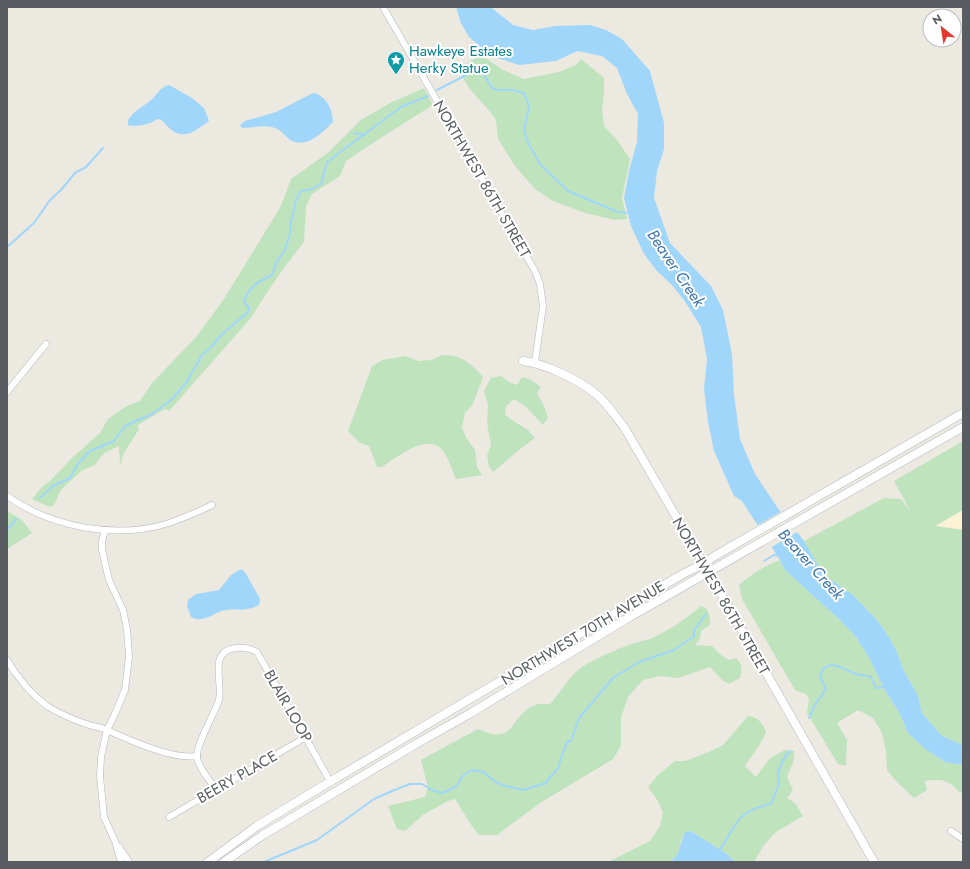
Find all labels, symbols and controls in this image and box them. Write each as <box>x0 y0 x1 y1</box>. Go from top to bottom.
north arrow <box>922 8 962 48</box>
text: N <box>929 10 945 28</box>
place label: Hawkeye Estates Herky Statue <box>409 40 512 79</box>
place icon: Hawkeye Estates Herky Statue <box>386 50 406 75</box>
street label: NORTHWEST 86TH STREET <box>428 96 536 262</box>
water label: Beaver Creek <box>642 225 711 312</box>
street label: NORTHWEST 86TH STREET <box>667 513 775 679</box>
water label: Beaver Creek <box>773 523 850 606</box>
street label: NORTHWEST 70TH AVENUE <box>497 575 669 691</box>
street label: BLAIR LOOP <box>258 666 318 746</box>
street label: BEERY PLACE <box>193 745 281 809</box>

